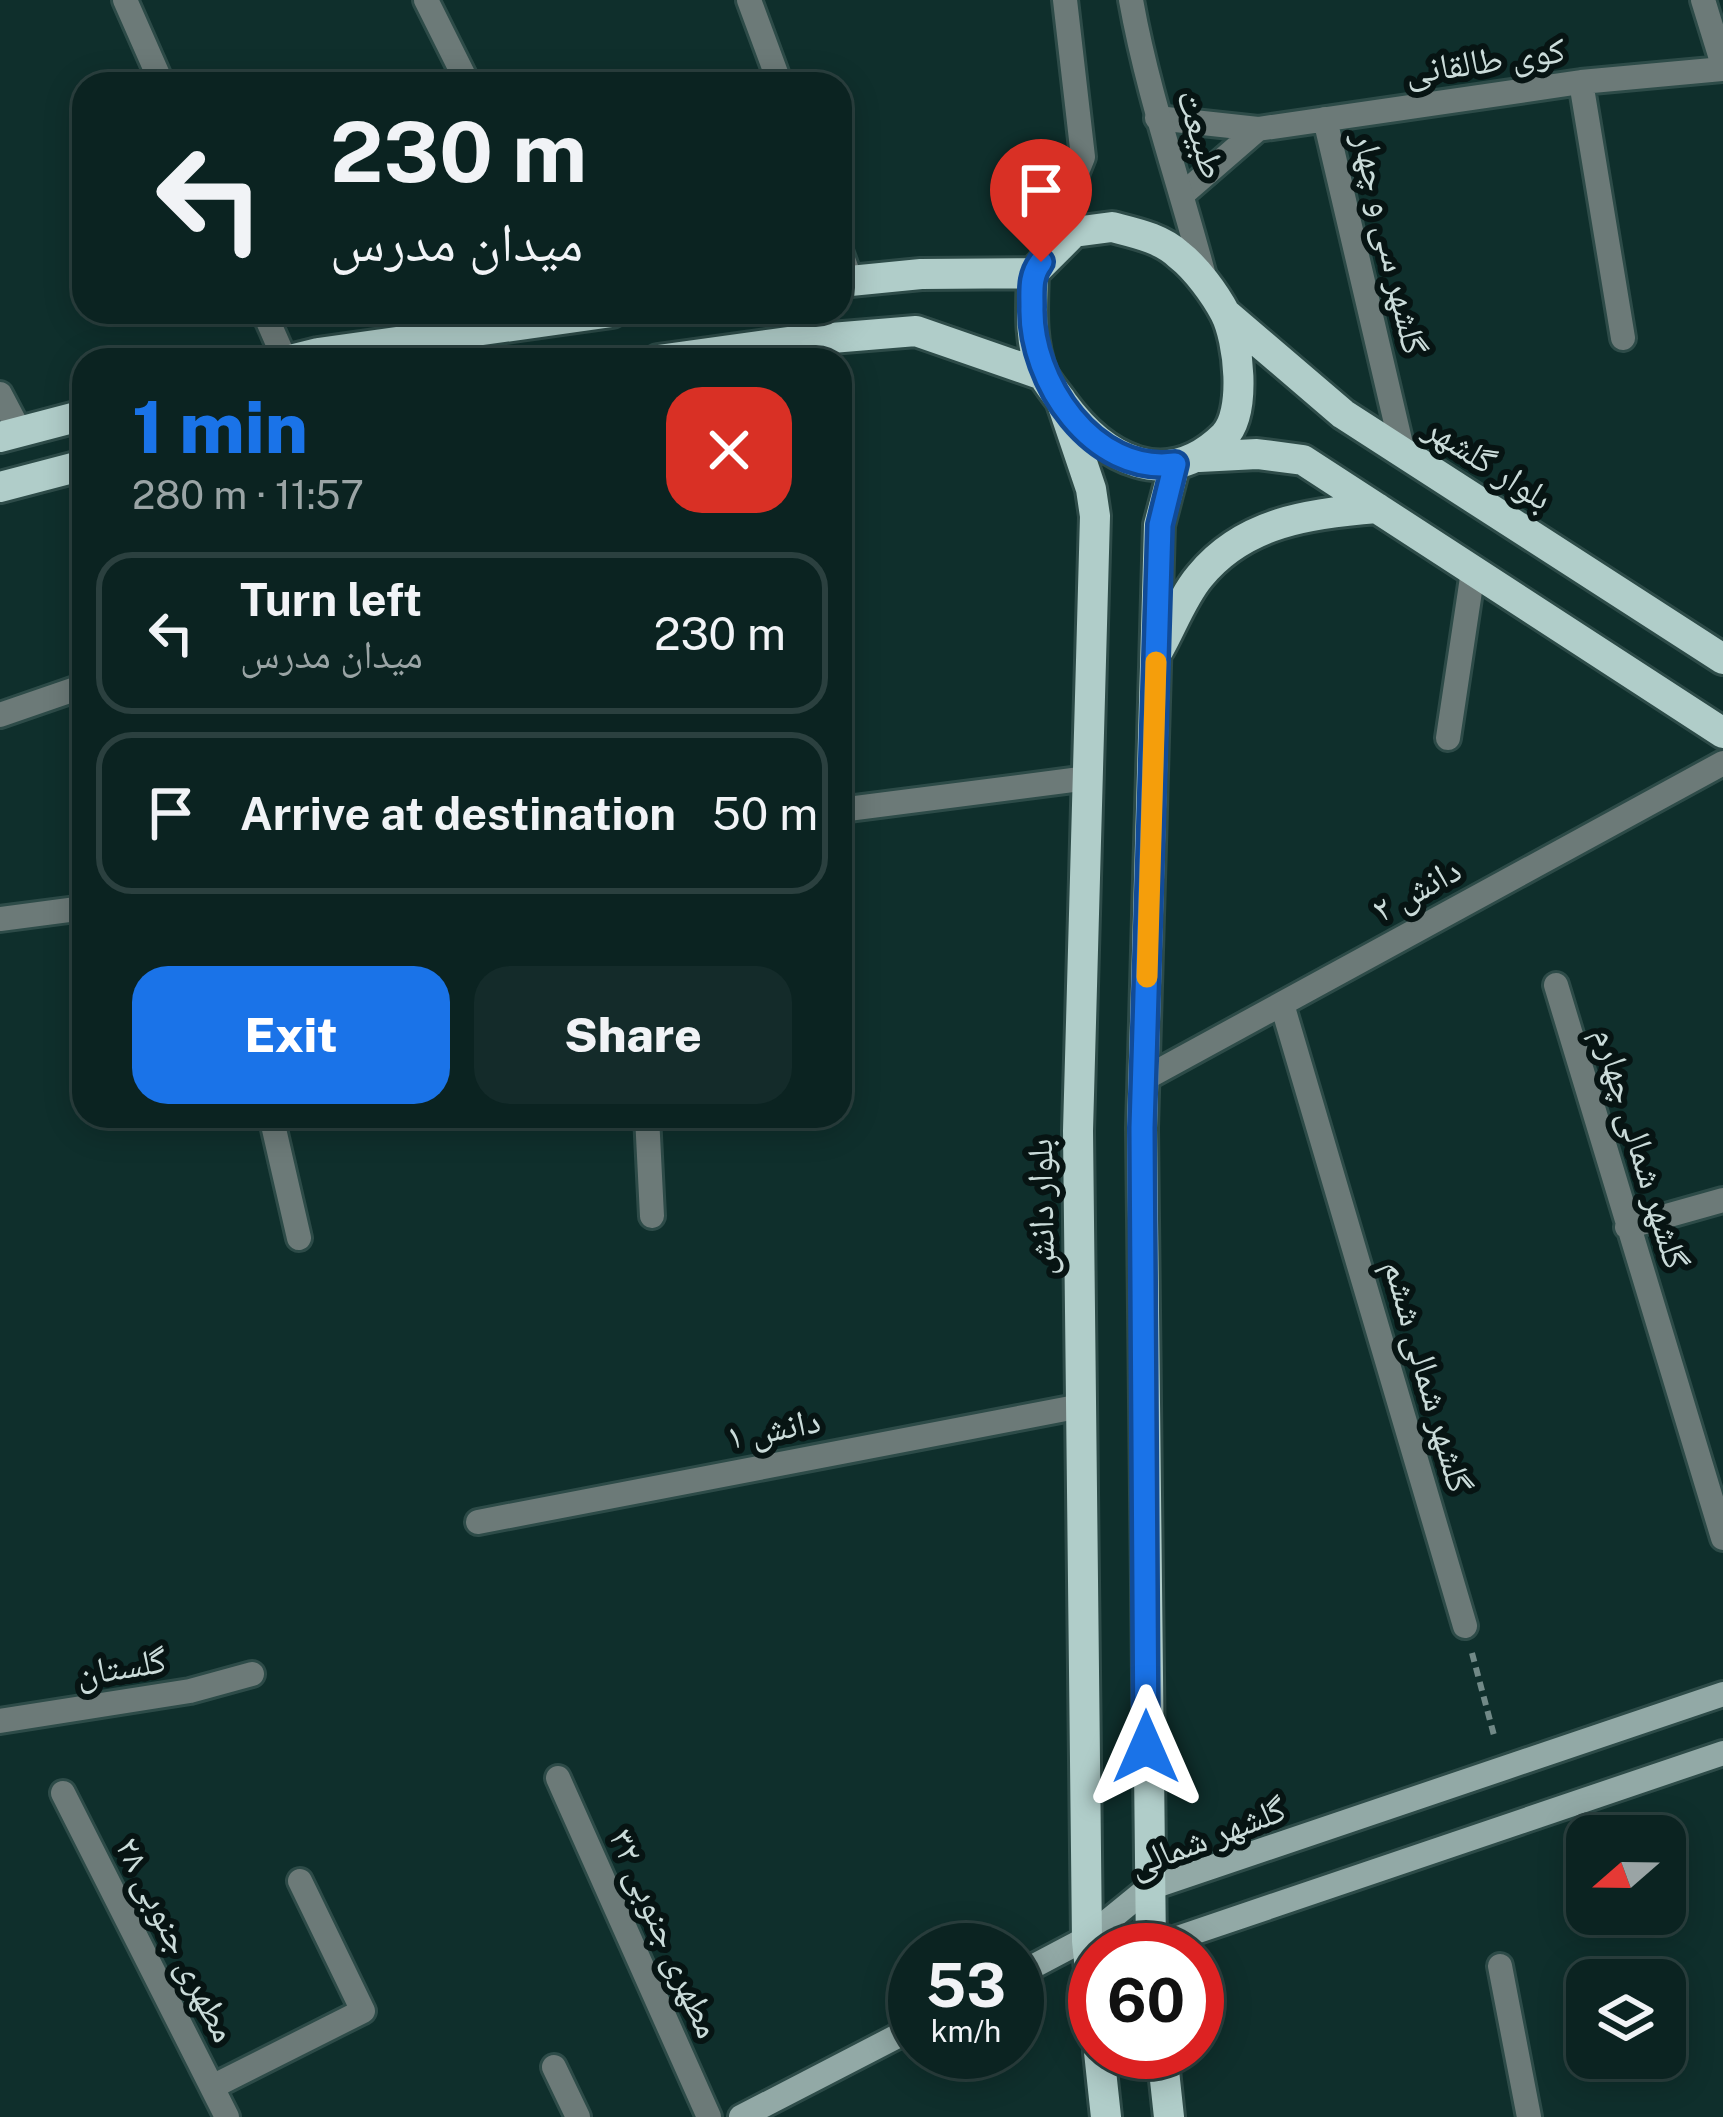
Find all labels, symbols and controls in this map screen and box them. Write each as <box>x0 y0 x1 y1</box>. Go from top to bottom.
street label: کوی طالقانی <box>1402 28 1568 93</box>
street label: طبیعت <box>1168 84 1235 184</box>
text: 230 m <box>330 102 587 201</box>
icon: left <box>132 120 288 276</box>
street label: گلشهر سی و چهار <box>1344 127 1437 359</box>
pin <box>990 139 1092 262</box>
icon: arrive <box>1008 157 1074 223</box>
text: میدان مدرس <box>330 210 583 273</box>
text: 1 min <box>132 385 308 469</box>
button: close <box>666 387 792 513</box>
street label: بلوار گلشهر <box>1417 405 1560 519</box>
text: 280 m · 11:57 <box>132 472 364 518</box>
text: Turn left <box>240 573 422 626</box>
icon: left <box>138 600 204 666</box>
text: 230 m <box>654 607 786 660</box>
text: میدان مدرس <box>240 631 423 677</box>
icon: arrive <box>138 780 204 846</box>
text: Arrive at destination <box>240 787 676 840</box>
text: 50 m <box>712 787 818 840</box>
street label: ۲ دانش <box>1364 848 1468 931</box>
button: Exit <box>132 966 450 1104</box>
button: Share <box>474 966 792 1104</box>
street label: گلشهر شمالی چهارم <box>1582 1022 1699 1275</box>
street label: بلوار دانش <box>1018 1138 1063 1276</box>
street label: گلشهر شمالی ششم <box>1373 1255 1482 1498</box>
street label: دانش ۱ <box>722 1398 824 1459</box>
street label: گلستان <box>73 1638 169 1695</box>
position arrow <box>1083 1684 1209 1810</box>
street label: گلشهر شمالی <box>1123 1787 1292 1886</box>
north arrow <box>1566 1815 1686 1935</box>
map controls <box>1566 1815 1686 2079</box>
street label: مطهری جنوبی ۳۲ <box>600 1822 731 2044</box>
street label: ۲۸ مطهری جنوبی <box>106 1830 247 2049</box>
speed limit sign: 60 <box>1068 1923 1224 2079</box>
text: 53 <box>926 1950 1006 2021</box>
button: layers <box>1566 1959 1686 2079</box>
text: km/h <box>931 2013 1001 2049</box>

